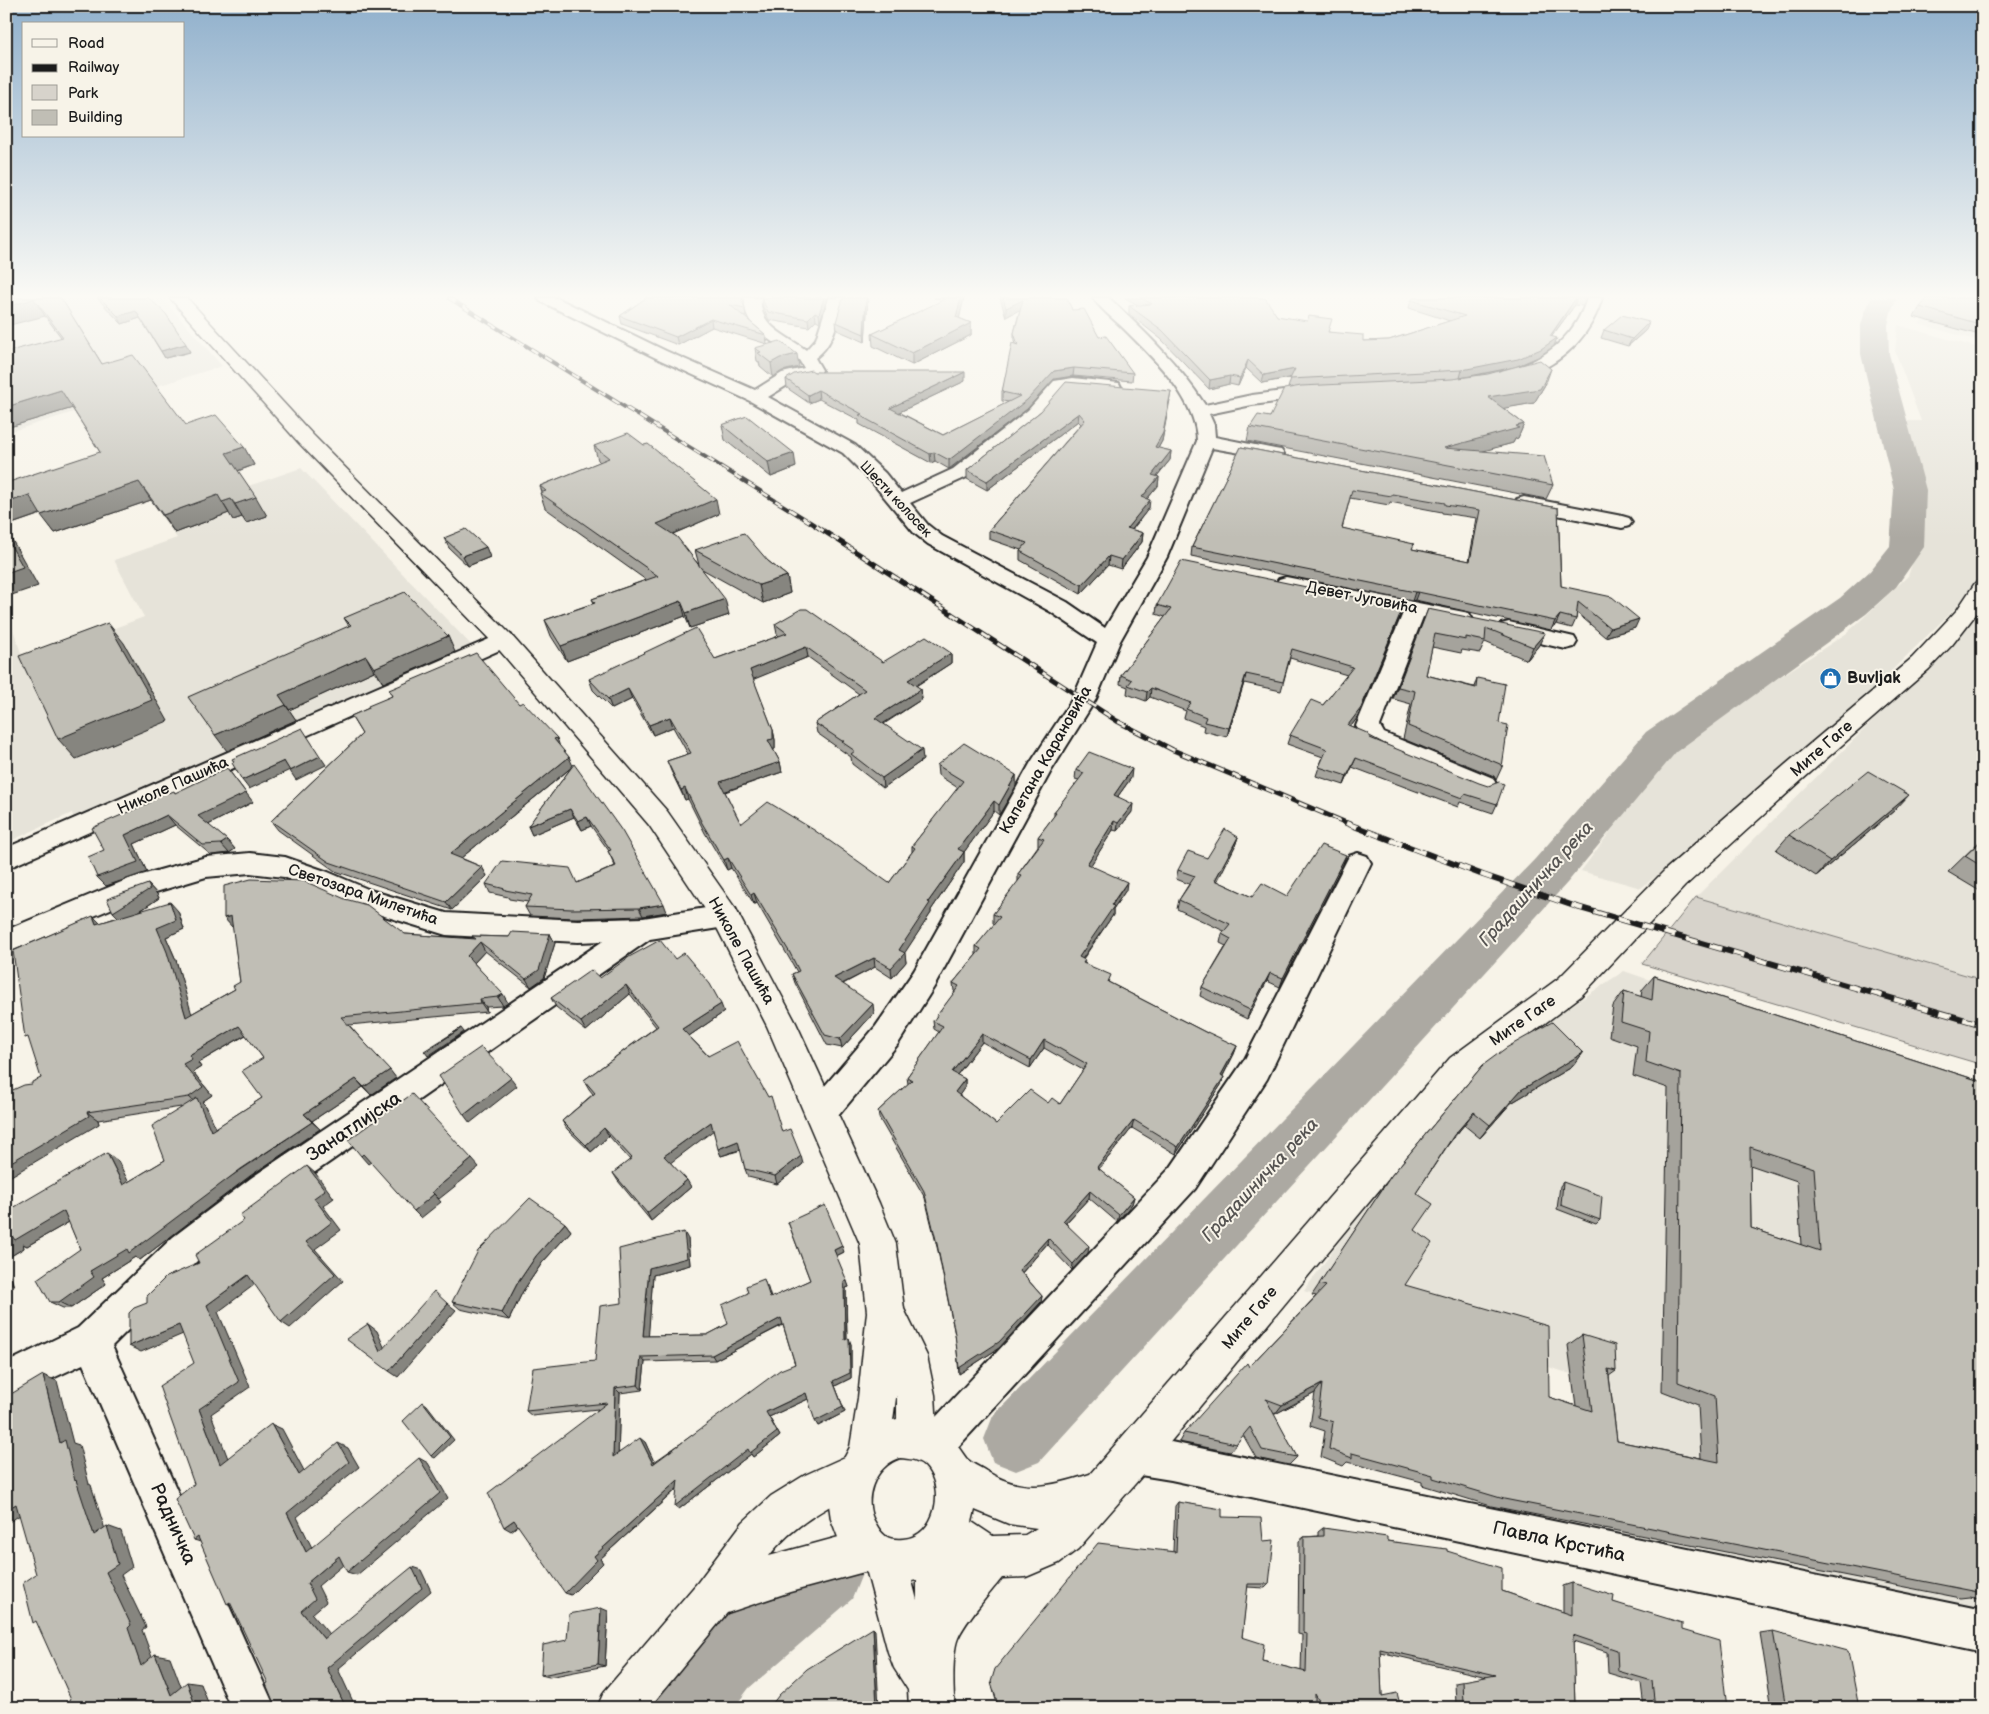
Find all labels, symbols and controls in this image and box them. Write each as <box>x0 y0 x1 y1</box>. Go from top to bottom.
legend <box>22 22 185 138</box>
text: Road <box>68 34 104 53</box>
text: Railway <box>68 58 119 77</box>
text: Park <box>68 84 99 103</box>
text: Building <box>68 108 123 127</box>
street label: Шести колосек <box>856 457 936 541</box>
street label: Девет Југовића <box>1305 578 1420 618</box>
shop icon: Buvljak <box>1819 666 1843 690</box>
place label: Buvljak <box>1847 669 1901 688</box>
street label: Капетана Карановића <box>996 682 1096 837</box>
street label: Мите Гаге <box>1787 717 1857 781</box>
street label: Николе Пашића <box>114 753 232 819</box>
water label: Градашничка река <box>1474 817 1598 951</box>
street label: Светозара Милетића <box>285 860 441 930</box>
street label: Николе Пашића <box>704 894 779 1008</box>
street label: Мите Гаге <box>1486 991 1560 1051</box>
street label: Занатлијска <box>302 1087 406 1167</box>
water label: Градашничка река <box>1197 1114 1323 1246</box>
street label: Мите Гаге <box>1218 1283 1282 1353</box>
street label: Радничка <box>145 1480 201 1568</box>
street label: Павла Крстића <box>1491 1517 1627 1567</box>

